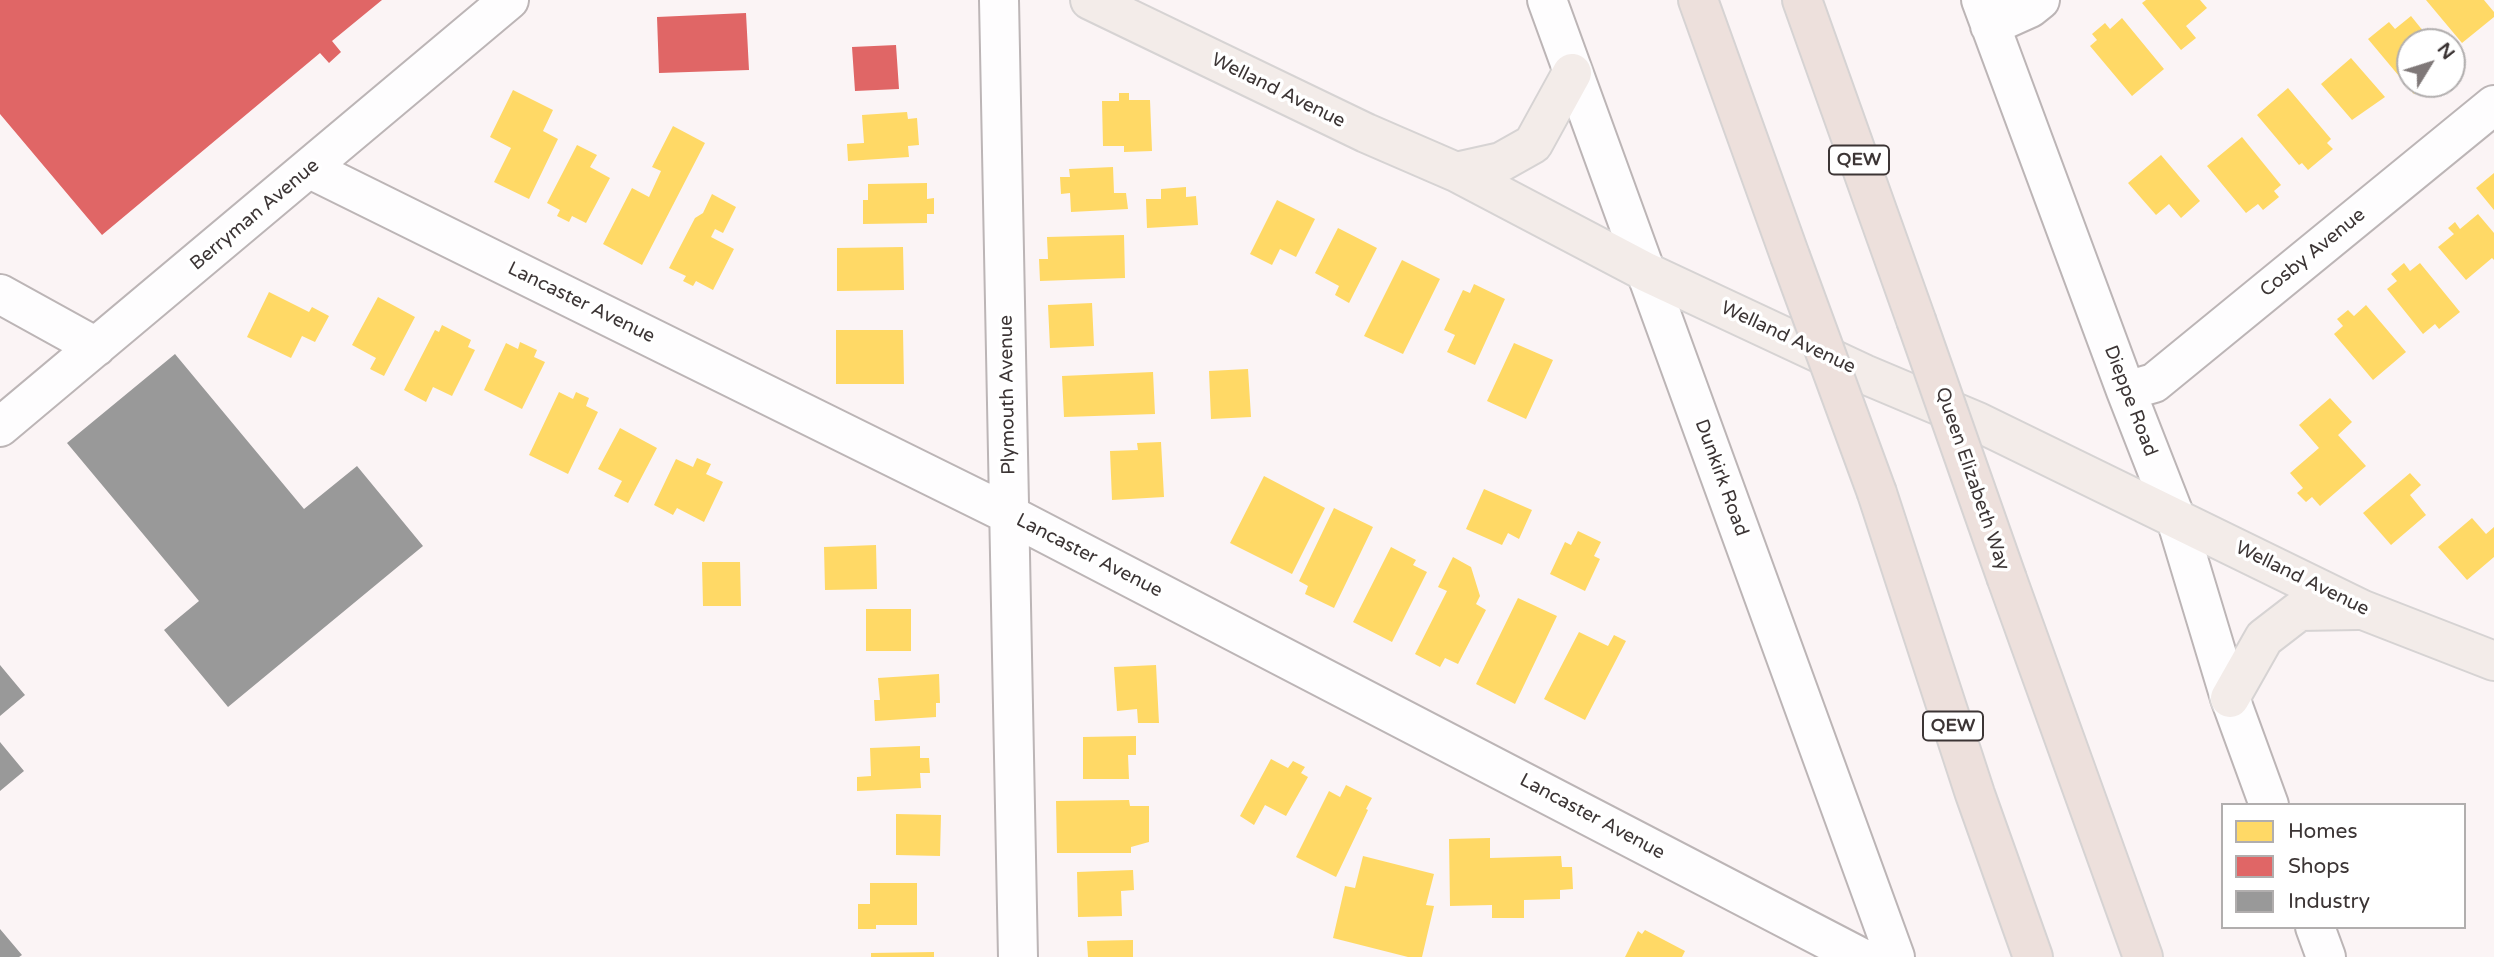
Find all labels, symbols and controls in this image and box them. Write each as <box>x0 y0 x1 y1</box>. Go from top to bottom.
north arrow <box>2396 28 2466 98</box>
text: N <box>2433 39 2459 64</box>
street label: Welland Avenue <box>1208 49 1348 133</box>
road number: QEW <box>1829 146 1889 174</box>
street label: Berryman Avenue <box>186 154 324 276</box>
street label: Cosby Avenue <box>2256 204 2370 302</box>
street label: Lancaster Avenue <box>504 257 658 349</box>
street label: Welland Avenue <box>1717 297 1859 379</box>
street label: Plymouth Avenue <box>995 315 1021 475</box>
street label: Dieppe Road <box>2098 342 2162 460</box>
street label: Queen Elizabeth Way <box>1930 384 2014 574</box>
street label: Dunkirk Road <box>1689 416 1753 540</box>
street label: Lancaster Avenue <box>1012 509 1166 603</box>
street label: Welland Avenue <box>2232 537 2372 621</box>
road number: QEW <box>1923 712 1983 740</box>
street label: Lancaster Avenue <box>1516 769 1668 865</box>
legend <box>2221 803 2466 929</box>
text: Homes <box>2288 819 2358 844</box>
text: Shops <box>2288 854 2350 879</box>
text: Industry <box>2288 889 2370 914</box>

